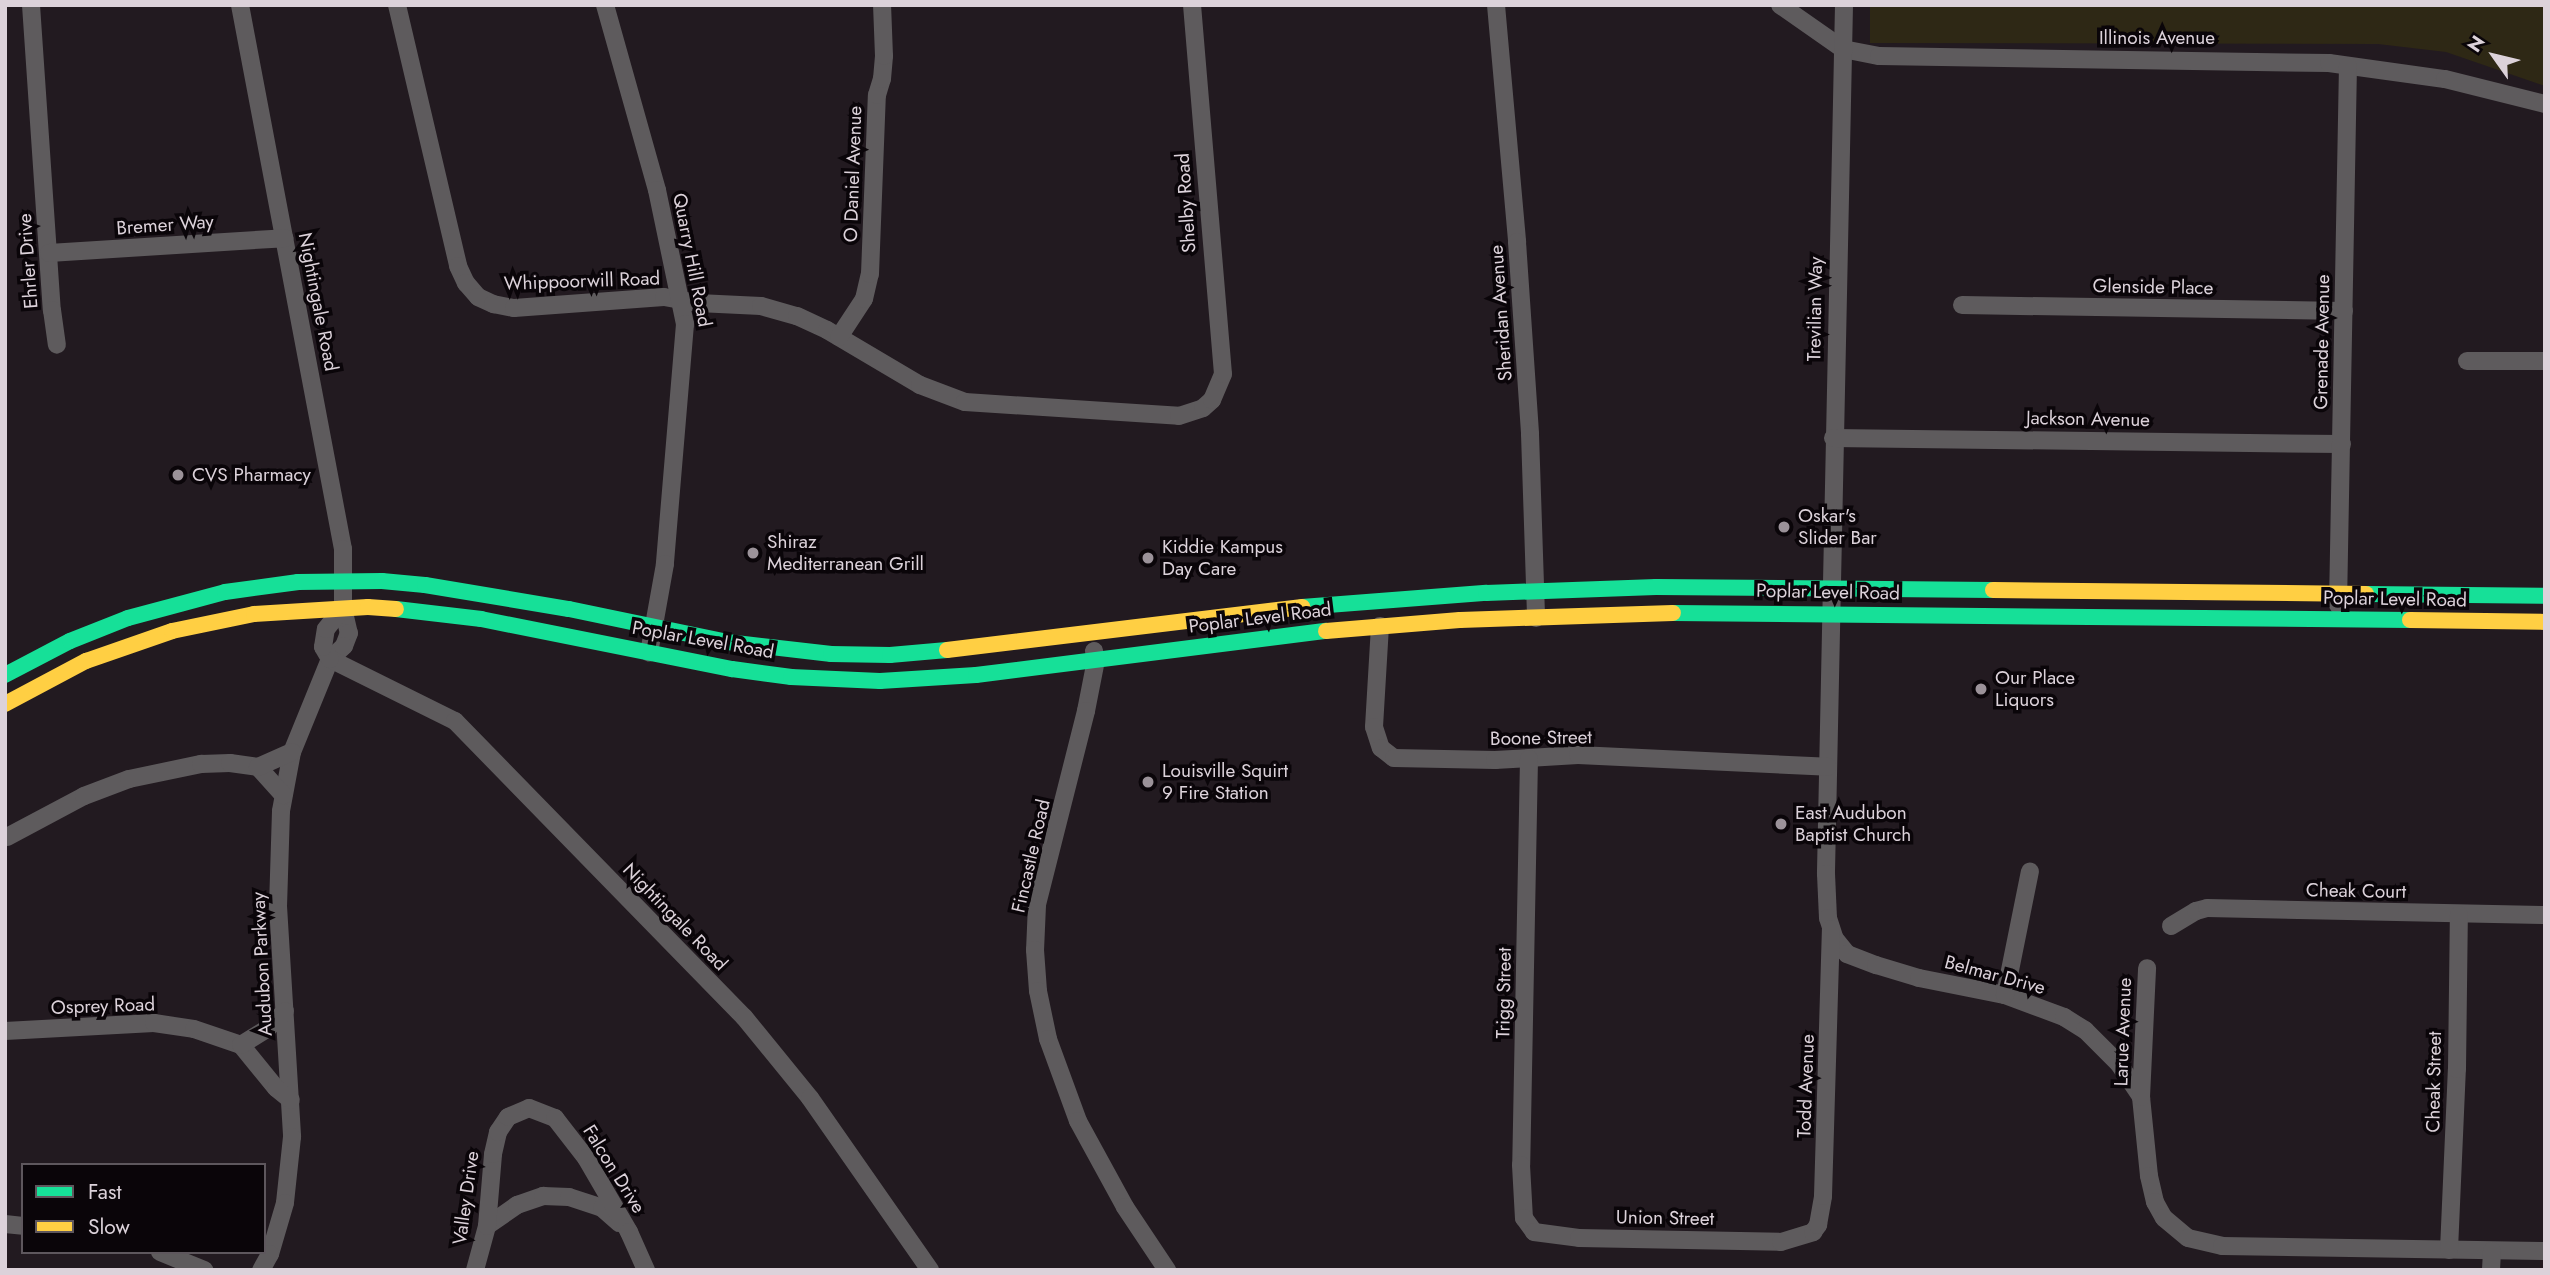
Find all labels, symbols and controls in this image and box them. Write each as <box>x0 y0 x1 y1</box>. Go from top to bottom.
north arrow <box>2459 21 2529 91</box>
street label: Illinois Avenue <box>2099 27 2215 49</box>
text: N <box>2461 30 2492 58</box>
street label: O Daniel Avenue <box>839 105 867 243</box>
street label: Shelby Road <box>1171 152 1201 254</box>
street label: Quarry Hill Road <box>668 191 716 329</box>
street label: Bremer Way <box>115 210 215 240</box>
street label: Ehrler Drive <box>13 213 43 309</box>
street label: Nightingale Road <box>293 231 343 373</box>
street label: Sheridan Avenue <box>1485 244 1517 382</box>
street label: Trevilian Way <box>1803 256 1827 362</box>
street label: Whippoorwill Road <box>503 267 661 295</box>
street label: Grenade Avenue <box>2309 274 2335 410</box>
street label: Glenside Place <box>2093 275 2213 299</box>
street label: Jackson Avenue <box>2026 407 2150 431</box>
place label: CVS Pharmacy <box>192 464 311 486</box>
marker: CVS Pharmacy <box>170 467 186 483</box>
place label: Oskar's Slider Bar <box>1798 505 1877 549</box>
marker: Oskar's Slider Bar <box>1776 519 1792 535</box>
place label: Shiraz Mediterranean Grill <box>767 531 924 575</box>
place label: Kiddie Kampus Day Care <box>1162 536 1283 580</box>
marker: Shiraz Mediterranean Grill <box>745 545 761 561</box>
marker: Kiddie Kampus Day Care <box>1140 550 1156 566</box>
street label: Poplar Level Road <box>1756 579 1900 605</box>
street label: Poplar Level Road <box>2323 586 2467 612</box>
street label: Poplar Level Road <box>1187 598 1333 638</box>
street label: Poplar Level Road <box>630 616 776 664</box>
place label: Our Place Liquors <box>1995 667 2075 711</box>
marker: Our Place Liquors <box>1973 681 1989 697</box>
street label: Boone Street <box>1490 726 1592 750</box>
place label: Louisville Squirt 9 Fire Station <box>1162 760 1288 804</box>
marker: Louisville Squirt 9 Fire Station <box>1140 774 1156 790</box>
street label: Fincastle Road <box>1007 797 1055 915</box>
place label: East Audubon Baptist Church <box>1795 802 1911 846</box>
marker: East Audubon Baptist Church <box>1773 816 1789 832</box>
street label: Nightingale Road <box>618 858 732 976</box>
street label: Cheak Court <box>2306 879 2406 903</box>
street label: Audubon Parkway <box>247 891 277 1037</box>
street label: Trigg Street <box>1492 947 1516 1039</box>
street label: Belmar Drive <box>1942 951 2048 999</box>
street label: Larue Avenue <box>2110 977 2136 1087</box>
street label: Osprey Road <box>50 993 156 1019</box>
street label: Cheak Street <box>2422 1031 2446 1133</box>
street label: Todd Avenue <box>1793 1034 1819 1138</box>
street label: Falcon Drive <box>578 1121 650 1217</box>
street label: Valley Drive <box>448 1150 484 1246</box>
legend <box>21 1163 266 1254</box>
text: Fast <box>88 1177 121 1207</box>
street label: Union Street <box>1616 1206 1714 1230</box>
text: Slow <box>88 1212 130 1242</box>

